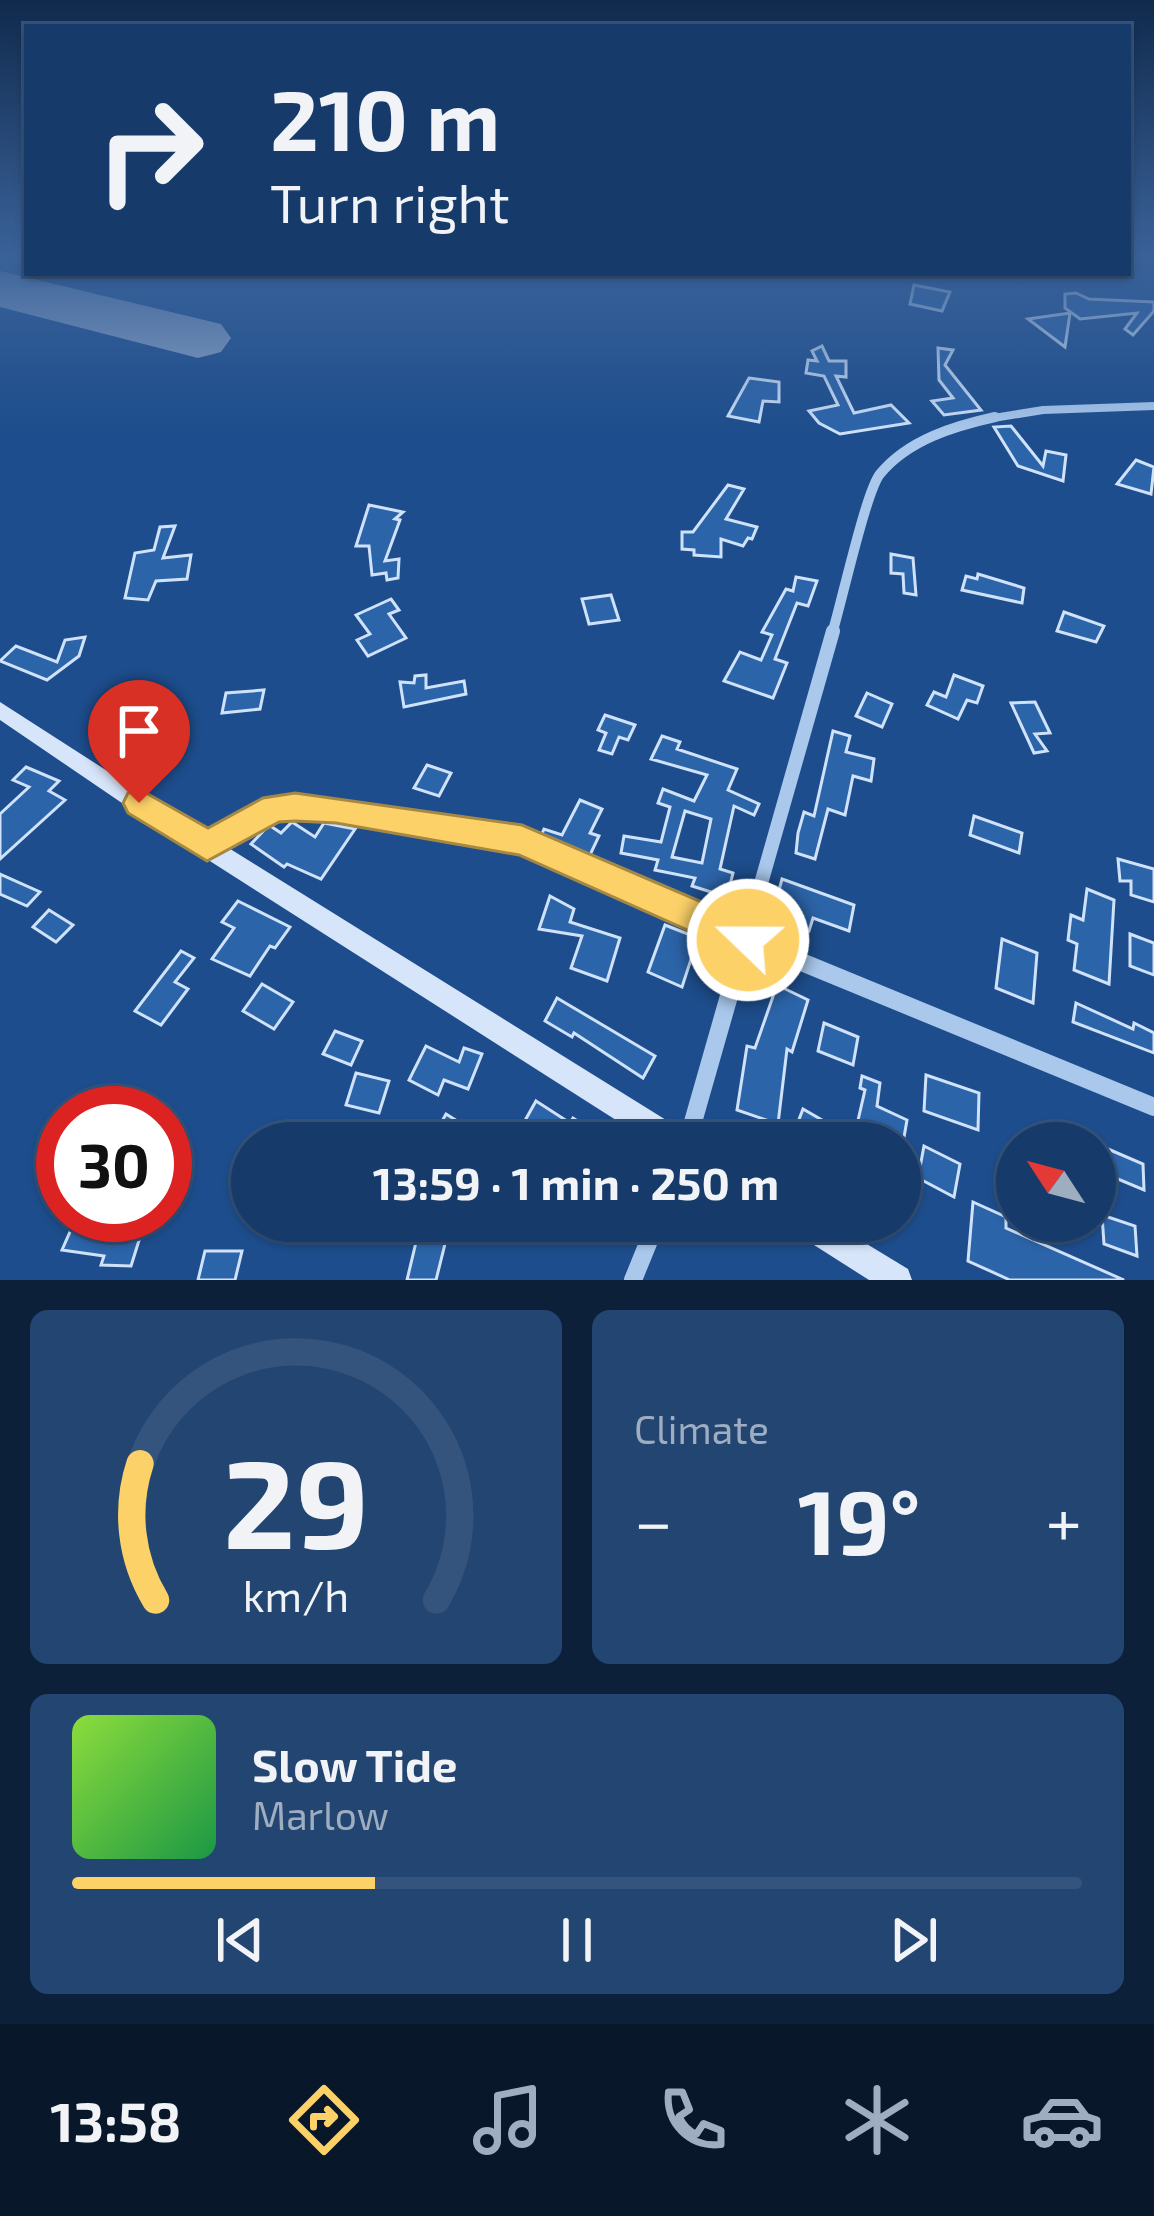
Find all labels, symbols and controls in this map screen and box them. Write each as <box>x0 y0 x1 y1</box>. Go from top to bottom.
text: 210 m <box>270 67 500 168</box>
icon: right <box>72 72 228 228</box>
text: Turn right <box>270 169 510 234</box>
pin <box>88 680 190 803</box>
icon: arrive <box>106 698 172 764</box>
position arrow <box>685 877 811 1003</box>
speed limit sign: 30 <box>36 1086 192 1242</box>
north arrow <box>996 1122 1116 1242</box>
map controls <box>996 1122 1116 1242</box>
text: 13:59 · 1 min · 250 m <box>373 1155 779 1209</box>
text: Climate <box>634 1405 769 1452</box>
text: 29 <box>223 1424 369 1574</box>
text: 19° <box>798 1465 921 1573</box>
text: − <box>634 1480 673 1559</box>
text: + <box>1046 1480 1082 1559</box>
text: km/h <box>243 1569 349 1621</box>
text: Slow Tide <box>252 1737 457 1791</box>
text: Marlow <box>252 1791 389 1838</box>
icon: previous <box>207 1907 273 1973</box>
icon: pause <box>544 1907 610 1973</box>
icon: next <box>881 1907 947 1973</box>
icon: directions <box>282 2078 366 2162</box>
icon: music <box>466 2078 550 2162</box>
icon: phone <box>651 2078 735 2162</box>
icon: climate <box>835 2078 919 2162</box>
icon: car <box>1020 2078 1104 2162</box>
text: 13:58 <box>50 2088 182 2153</box>

